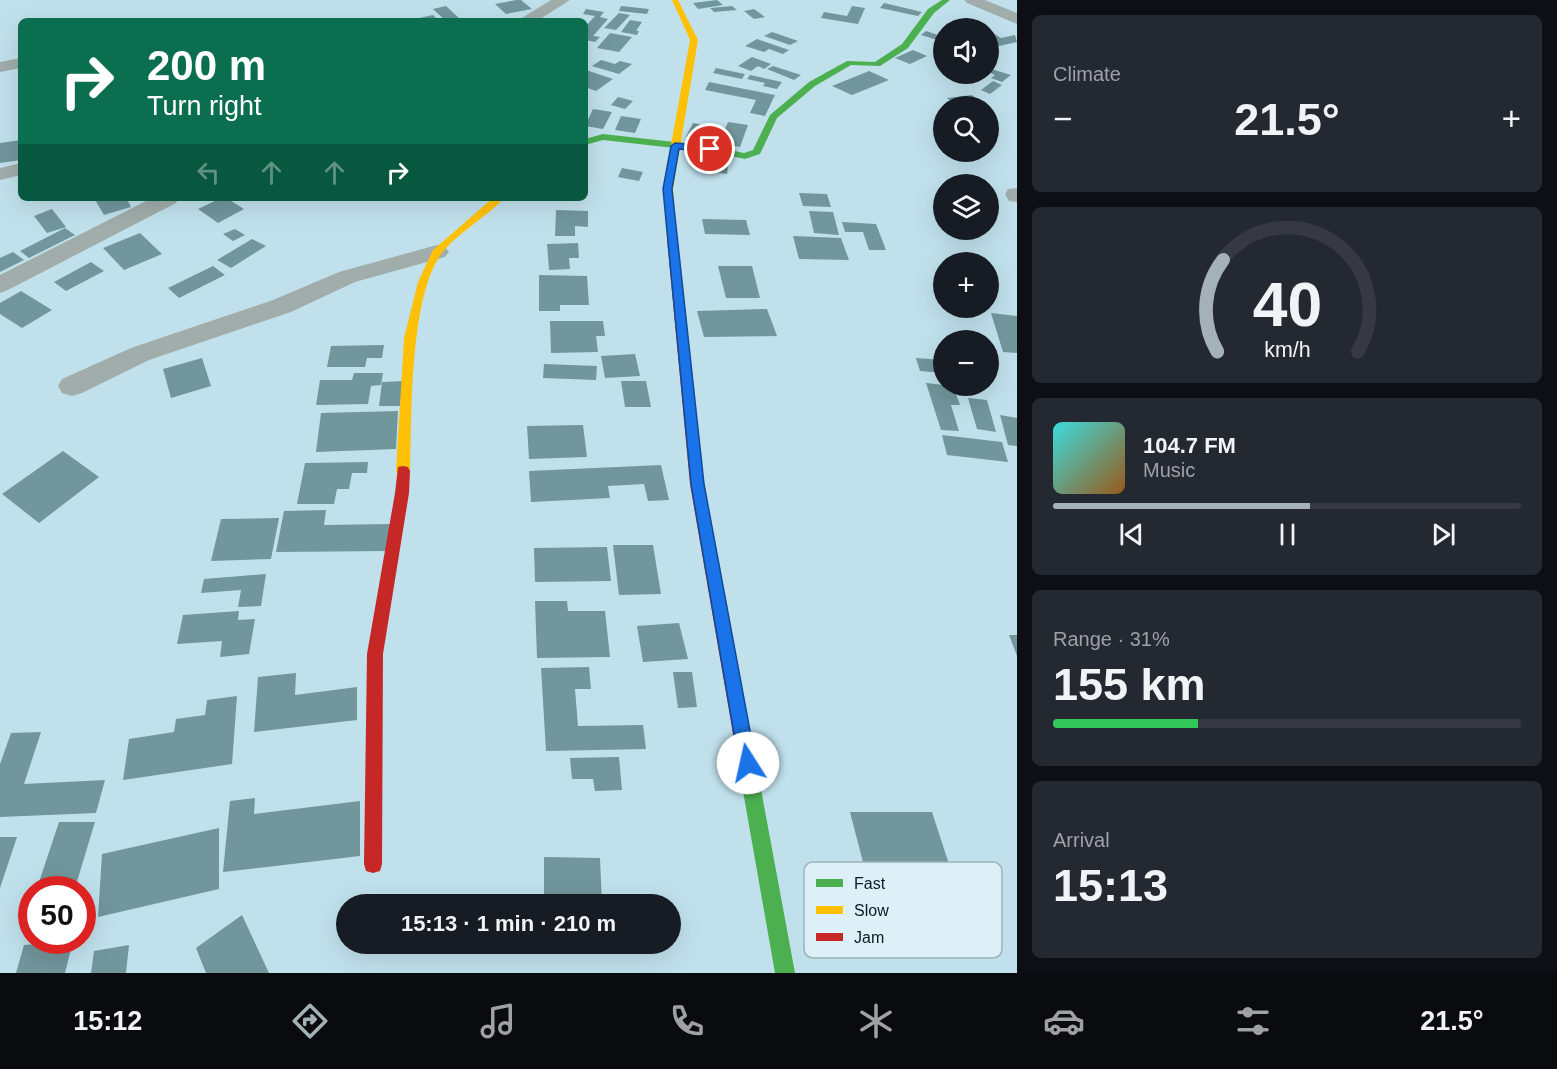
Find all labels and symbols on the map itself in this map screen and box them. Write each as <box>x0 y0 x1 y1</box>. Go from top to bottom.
pin <box>684 123 735 174</box>
position arrow <box>716 731 780 795</box>
legend <box>804 862 1002 958</box>
text: Fast <box>854 875 886 892</box>
speed limit sign: 50 <box>18 876 96 954</box>
text: Slow <box>854 902 889 919</box>
text: Jam <box>854 929 884 946</box>

